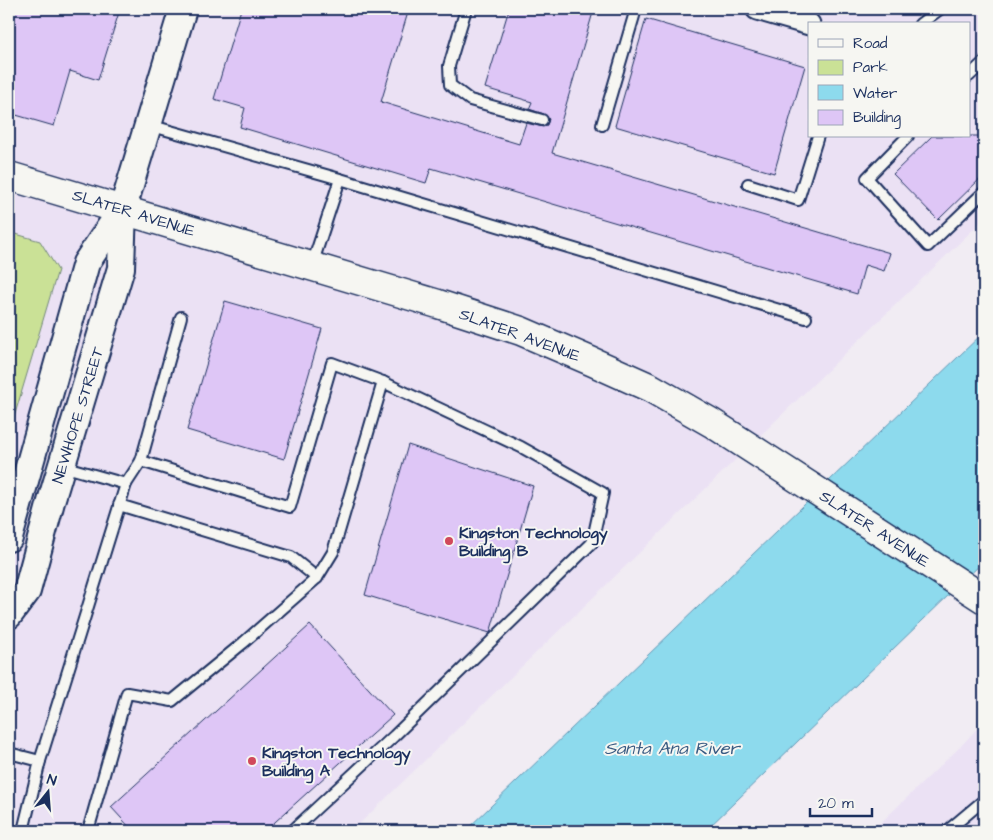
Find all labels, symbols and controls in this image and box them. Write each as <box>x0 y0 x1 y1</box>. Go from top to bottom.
legend <box>808 22 970 138</box>
text: Road <box>853 33 888 54</box>
text: Park <box>853 57 888 78</box>
text: Water <box>853 83 897 104</box>
text: Building <box>853 107 901 129</box>
street label: SLATER AVENUE <box>70 184 198 242</box>
street label: SLATER AVENUE <box>456 303 584 367</box>
street label: NEWHOPE STREET <box>47 344 109 486</box>
street label: SLATER AVENUE <box>815 485 934 573</box>
place label: Kingston Technology Building B <box>459 522 608 564</box>
marker: Kingston Technology Building B <box>443 535 455 547</box>
water label: Santa Ana River <box>605 736 741 761</box>
place label: Kingston Technology Building A <box>262 742 411 784</box>
marker: Kingston Technology Building A <box>246 755 258 767</box>
north arrow <box>22 768 72 818</box>
text: N <box>44 770 59 791</box>
scale bar <box>810 785 873 817</box>
text: 20 m <box>818 793 854 814</box>

